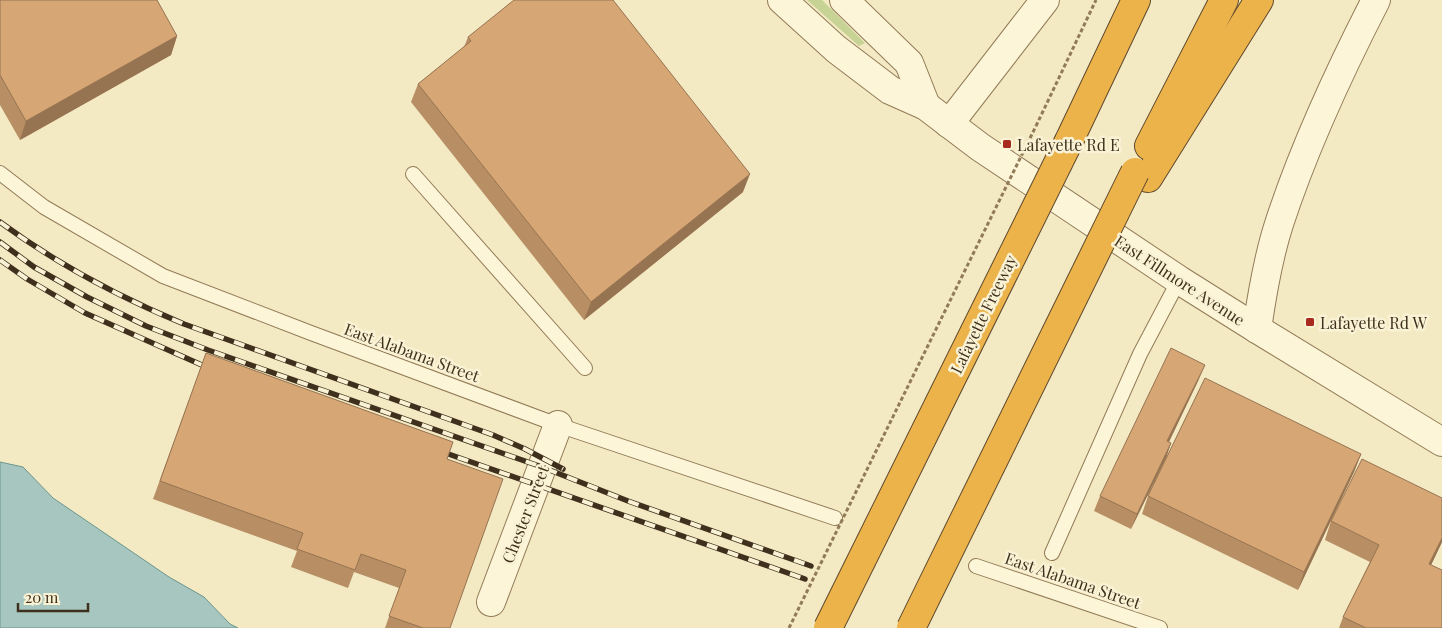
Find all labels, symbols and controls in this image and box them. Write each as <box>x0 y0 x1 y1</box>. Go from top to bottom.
place label: Lafayette Rd E <box>1017 134 1120 155</box>
marker: Lafayette Rd E <box>1001 138 1013 150</box>
street label: East Fillmore Avenue <box>1111 230 1249 330</box>
street label: Lafayette Freeway <box>945 251 1021 377</box>
place label: Lafayette Rd W <box>1320 312 1427 333</box>
marker: Lafayette Rd W <box>1304 316 1316 328</box>
street label: East Alabama Street <box>342 318 483 386</box>
street label: Chester Street <box>497 462 553 566</box>
street label: East Alabama Street <box>1002 547 1144 613</box>
scale bar <box>18 580 88 612</box>
text: 20 m <box>25 587 59 607</box>

